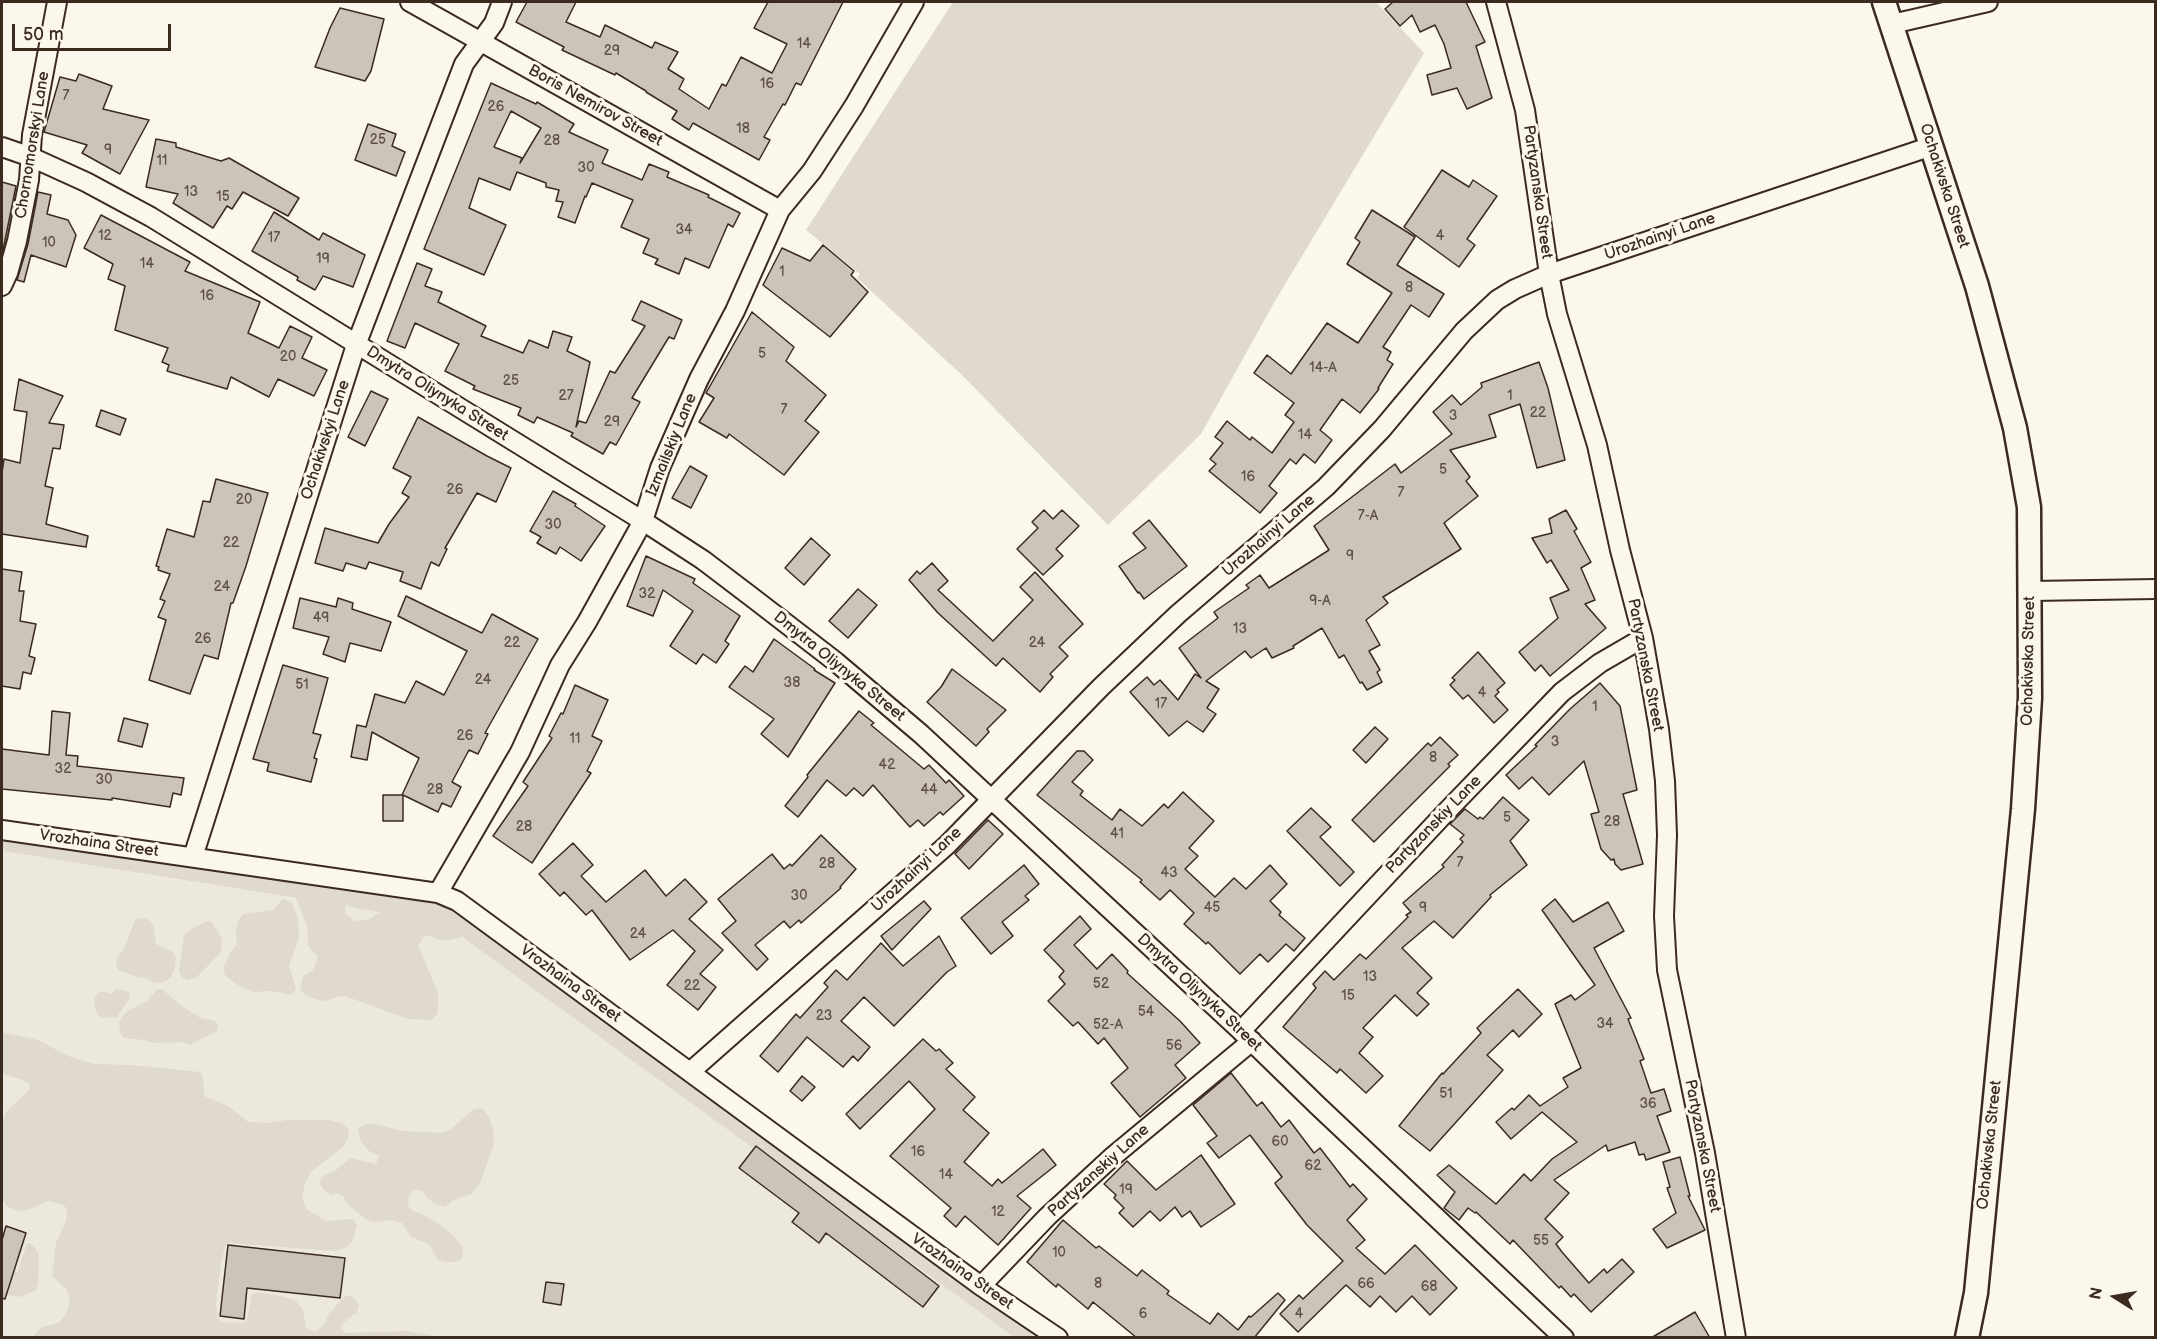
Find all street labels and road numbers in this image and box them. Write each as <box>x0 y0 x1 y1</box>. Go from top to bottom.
street label: Boris Nemirov Street <box>524 61 666 151</box>
street label: Chornomorskyi Lane <box>12 70 54 220</box>
street label: Ochakivska Street <box>1915 121 1973 251</box>
street label: Partyzanska Street <box>1518 124 1556 260</box>
street label: Urozhainyi Lane <box>1602 209 1718 265</box>
street label: Dmytra Oliynyka Street <box>362 342 512 446</box>
street label: Ochakivskyi Lane <box>298 378 354 502</box>
street label: Izmailskiy Lane <box>643 391 701 499</box>
street label: Urozhainyi Lane <box>1219 491 1319 581</box>
street label: Ochakivska Street <box>2018 596 2040 726</box>
street label: Partyzanska Street <box>1623 597 1667 733</box>
street label: Dmytra Oliynyka Street <box>769 608 909 726</box>
street label: Partyzanskiy Lane <box>1382 772 1486 878</box>
street label: Urozhainyi Lane <box>868 823 966 917</box>
street label: Vrozhaina Street <box>38 826 160 862</box>
street label: Dmytra Oliynyka Street <box>1133 930 1265 1056</box>
street label: Vrozhaina Street <box>516 941 624 1027</box>
street label: Partyzanska Street <box>1680 1078 1724 1214</box>
street label: Ochakivska Street <box>1974 1079 2006 1211</box>
street label: Partyzanskiy Lane <box>1044 1121 1154 1221</box>
street label: Vrozhaina Street <box>907 1230 1017 1314</box>

